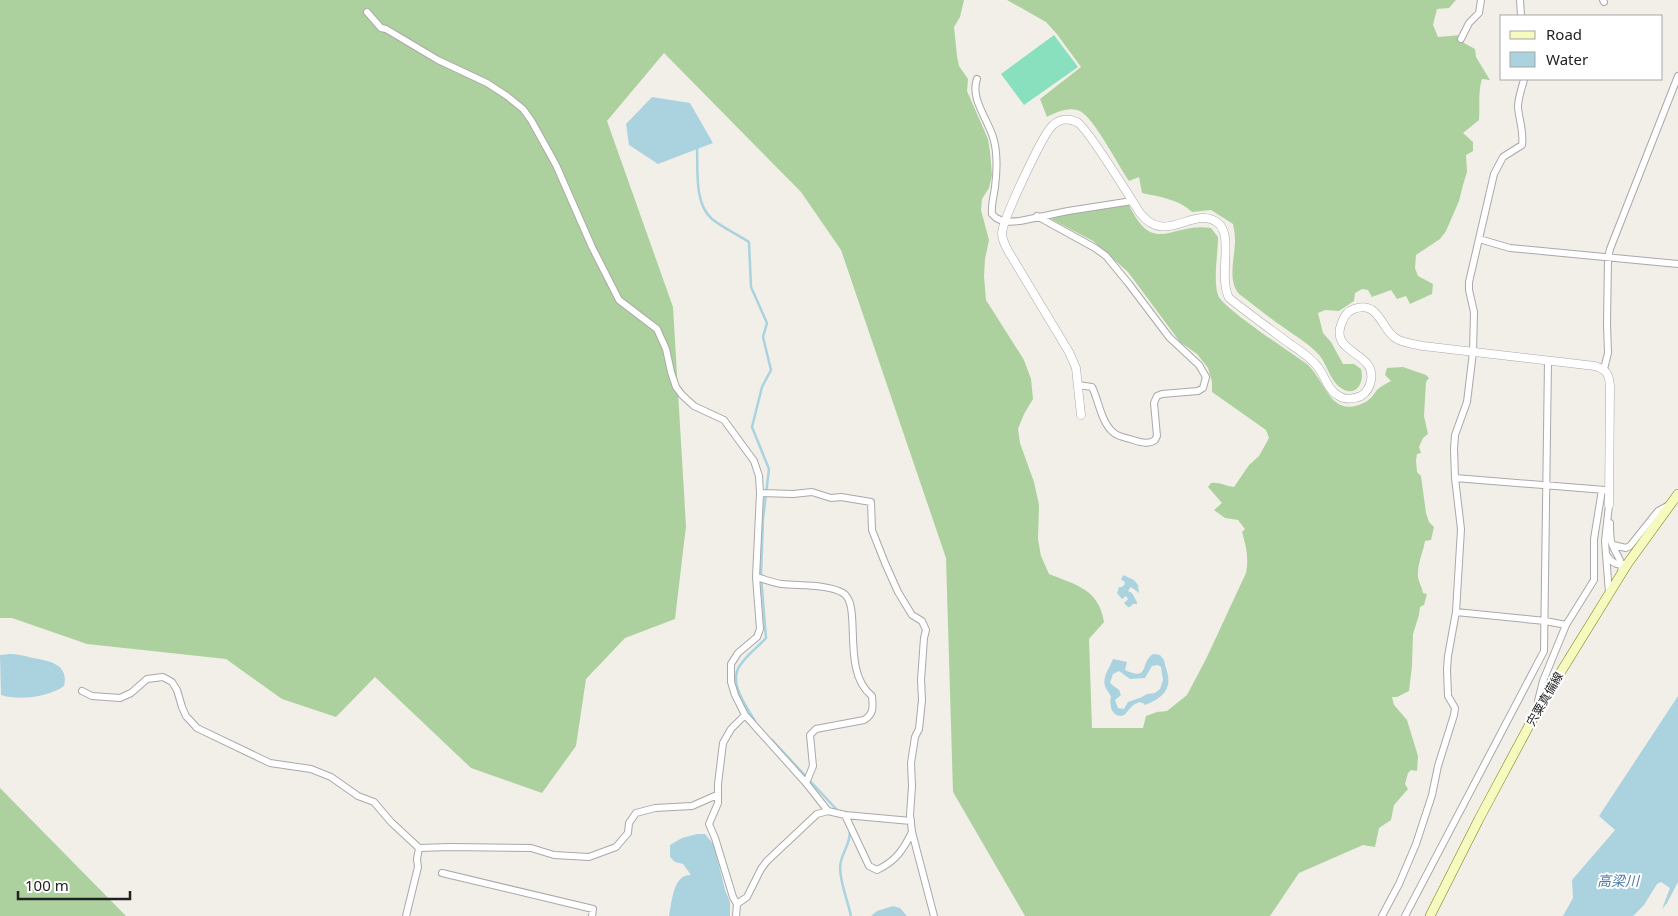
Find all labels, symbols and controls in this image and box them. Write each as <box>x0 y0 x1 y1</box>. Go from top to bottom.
legend <box>1500 15 1663 80</box>
text: Road <box>1546 24 1582 44</box>
text: Water <box>1546 49 1588 69</box>
street label: 宍粟真備線 <box>1522 669 1567 729</box>
scale bar <box>18 868 130 900</box>
water label: 高梁川 <box>1597 871 1641 890</box>
text: 100 m <box>25 875 69 895</box>

